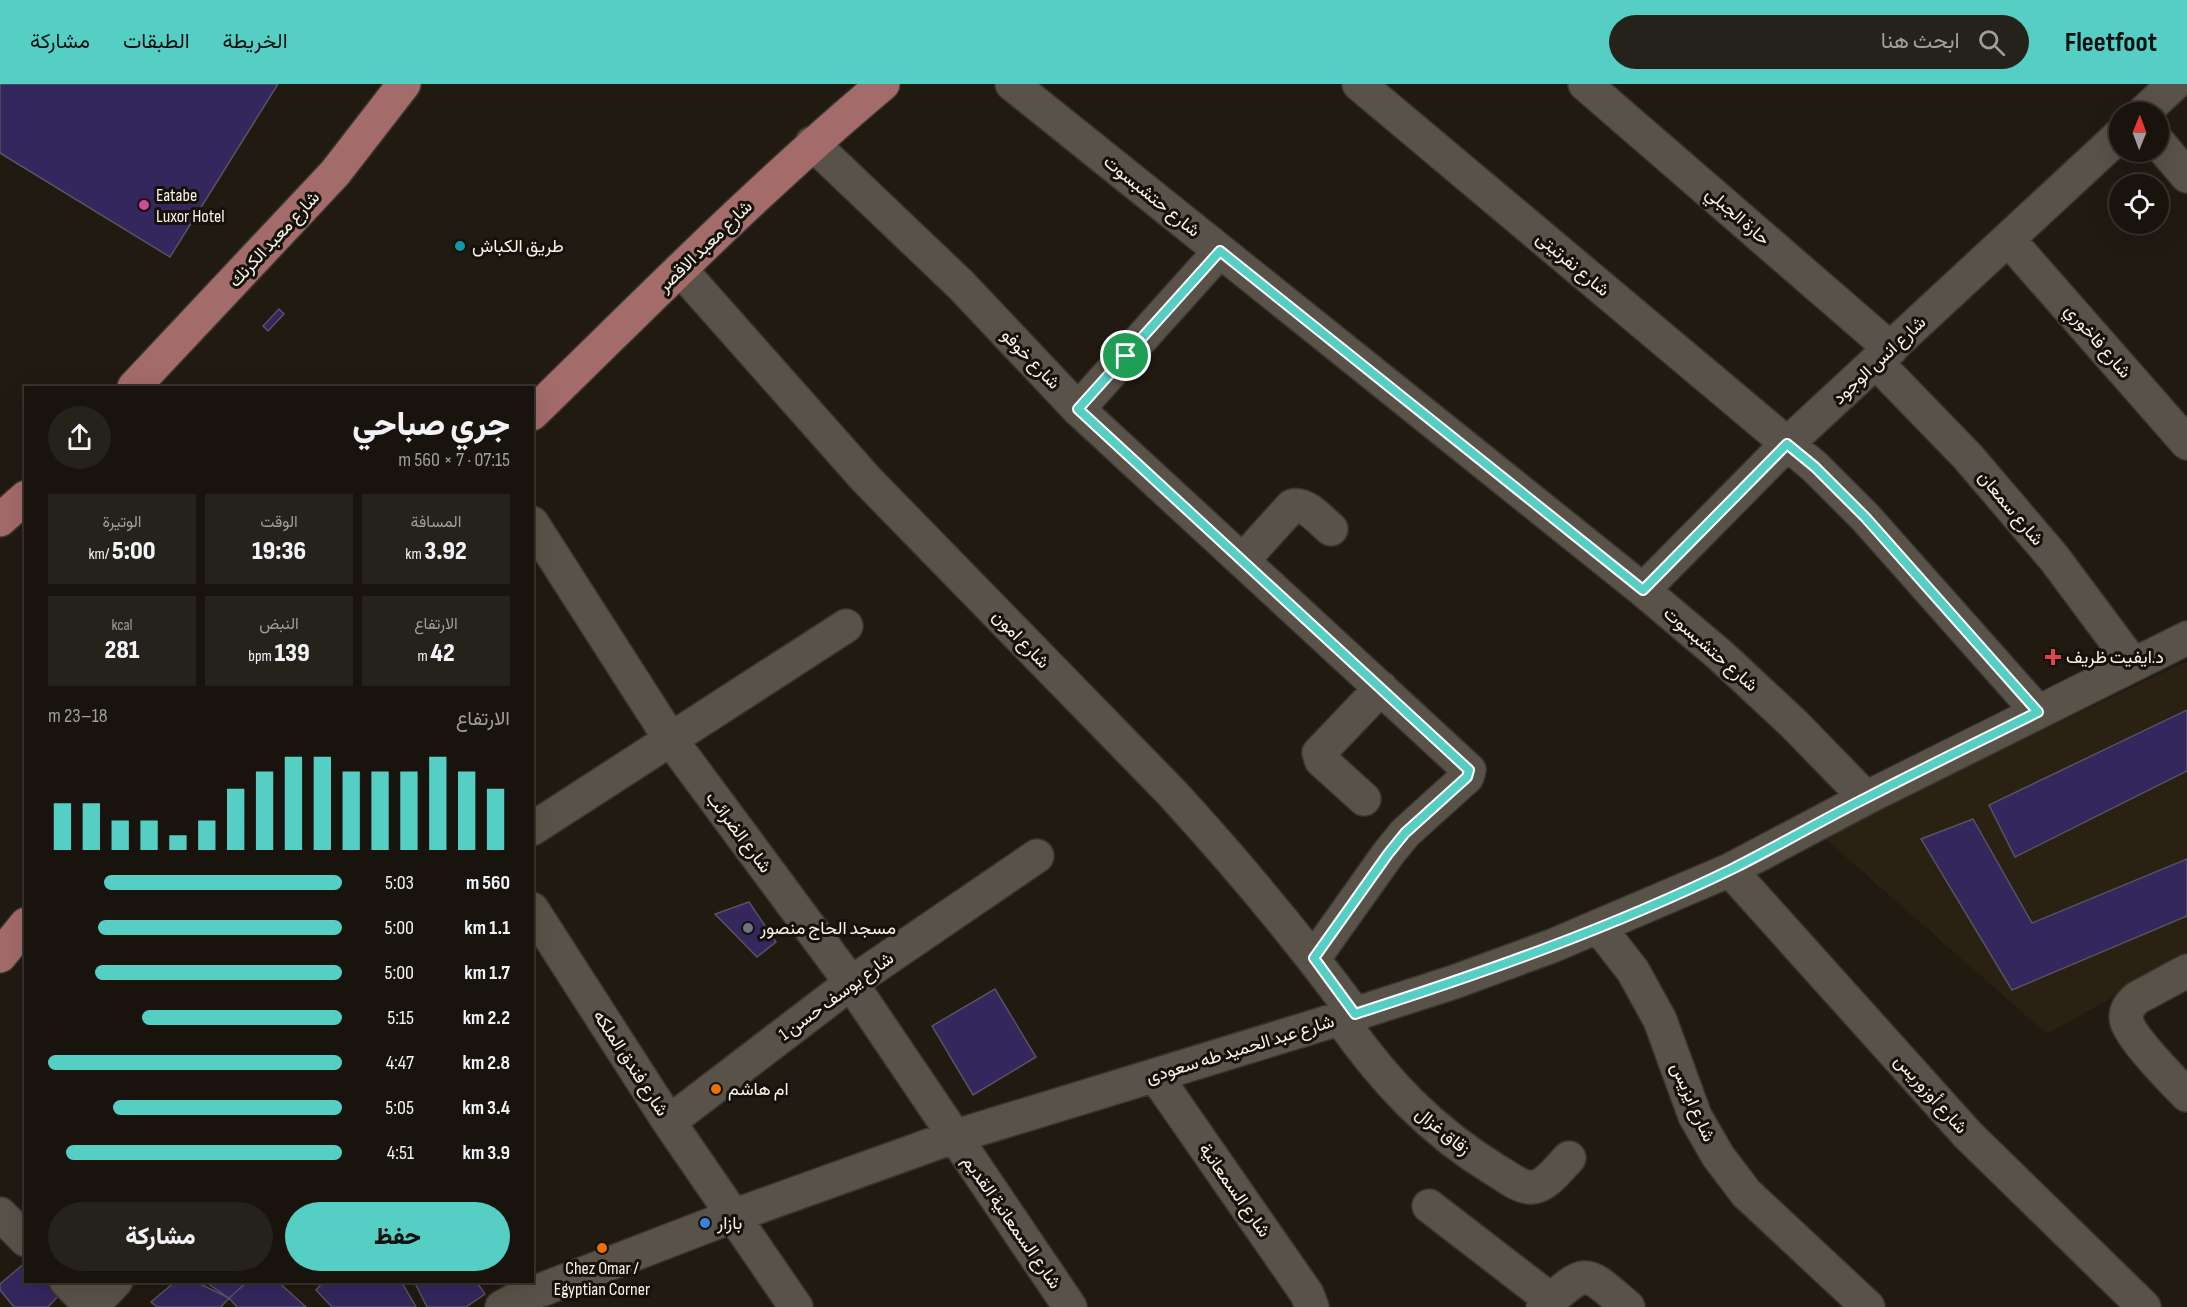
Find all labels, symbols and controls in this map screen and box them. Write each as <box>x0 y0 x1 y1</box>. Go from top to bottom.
search box <box>1609 15 2029 69</box>
icon: search <box>1975 26 2008 59</box>
text: Fleetfoot <box>2065 26 2157 59</box>
text: ابحث هنا <box>1881 28 1960 55</box>
text: مشاركة <box>30 29 90 54</box>
text: الطبقات <box>123 29 190 54</box>
text: الخريطة <box>223 29 288 54</box>
north arrow <box>2109 102 2169 162</box>
map controls <box>2109 102 2169 234</box>
street label: شارع حتشبسوت <box>1099 151 1204 242</box>
button: locate <box>2109 174 2169 234</box>
street label: حارة الجبلي <box>1699 183 1774 253</box>
place label: Eatabe Luxor Hotel <box>156 185 225 227</box>
street label: شارع معبد الكرنك <box>225 187 325 292</box>
street label: شارع معبد الاقصر <box>653 196 757 298</box>
marker: Eatabe Luxor Hotel <box>137 198 151 212</box>
street label: شارع نفرتيتى <box>1531 228 1614 302</box>
place label: طريق الكباش <box>472 236 564 257</box>
marker: طريق الكباش <box>453 239 467 253</box>
street label: شارع فاخوري <box>2057 300 2135 385</box>
street label: شارع انس الوجود <box>1828 312 1931 410</box>
street label: شارع خوفو <box>996 325 1064 394</box>
pin <box>1100 330 1151 381</box>
icon: arrive <box>1109 339 1142 372</box>
text: جري صباحي <box>352 405 510 445</box>
button: share <box>48 406 111 469</box>
text: 07:15 · 7 × 560 m <box>398 448 510 472</box>
street label: شارع سمعان <box>1973 467 2048 550</box>
text: الوتيرة <box>102 513 142 532</box>
text: الوقت <box>260 513 298 532</box>
text: المسافة <box>411 513 461 532</box>
text: 5:00 <box>112 536 156 567</box>
text: 19:36 <box>252 536 306 567</box>
text: 3.92 <box>424 536 467 567</box>
text: /km <box>88 545 112 564</box>
text: km <box>405 545 424 564</box>
street label: شارع حتشبسوت <box>1659 603 1762 697</box>
street label: شارع امون <box>987 606 1054 674</box>
text: النبض <box>259 615 299 634</box>
text: الارتفاع <box>414 615 458 634</box>
text: kcal <box>111 616 133 635</box>
text: 281 <box>104 635 140 666</box>
text: 139 <box>274 638 310 669</box>
text: 42 <box>430 638 455 669</box>
text: bpm <box>248 647 274 666</box>
text: m <box>417 647 430 666</box>
place label: د.ايفيت ظريف <box>2066 647 2164 668</box>
marker: د.ايفيت ظريف <box>2044 648 2062 666</box>
text: 18–23 m <box>48 704 108 728</box>
text: الارتفاع <box>456 707 510 731</box>
street label: شارع الضرائب <box>701 788 776 878</box>
text: 5:03 <box>385 871 414 895</box>
text: 560 m <box>466 871 510 895</box>
text: 5:00 <box>384 916 414 940</box>
text: 1.1 km <box>464 916 510 940</box>
place label: مسجد الحاج منصور <box>759 918 896 940</box>
marker: مسجد الحاج منصور <box>741 921 755 935</box>
street label: شارع يوسف حسن 1 <box>775 948 898 1046</box>
text: 5:00 <box>384 961 414 985</box>
text: 1.7 km <box>464 961 510 985</box>
text: 5:15 <box>387 1006 414 1030</box>
text: 2.2 km <box>463 1006 510 1030</box>
street label: شارع فندق الملكه <box>588 1006 673 1121</box>
street label: شارع عبد الحميد طه سعودى <box>1143 1011 1337 1089</box>
street label: شارع أوزوريس <box>1889 1050 1972 1139</box>
text: 4:47 <box>386 1051 414 1075</box>
text: 2.8 km <box>462 1051 510 1075</box>
street label: شارع ايزيس <box>1665 1059 1719 1145</box>
place label: ام هاشم <box>728 1079 789 1101</box>
marker: ام هاشم <box>709 1082 723 1096</box>
text: 5:05 <box>385 1096 414 1120</box>
text: 3.4 km <box>462 1096 510 1120</box>
street label: زقاق غزال <box>1411 1103 1474 1160</box>
street label: شارع السمعانية <box>1194 1139 1275 1242</box>
text: 4:51 <box>387 1141 414 1165</box>
text: 3.9 km <box>462 1141 510 1165</box>
street label: شارع السمعانية القديم <box>957 1152 1065 1293</box>
button: مشاركة <box>48 1202 273 1271</box>
button: حفظ <box>285 1202 510 1271</box>
place label: بازار <box>716 1213 742 1234</box>
marker: بازار <box>698 1216 712 1230</box>
marker: Chez Omar / Egyptian Corner <box>595 1241 609 1255</box>
place label: Chez Omar / Egyptian Corner <box>554 1258 650 1300</box>

